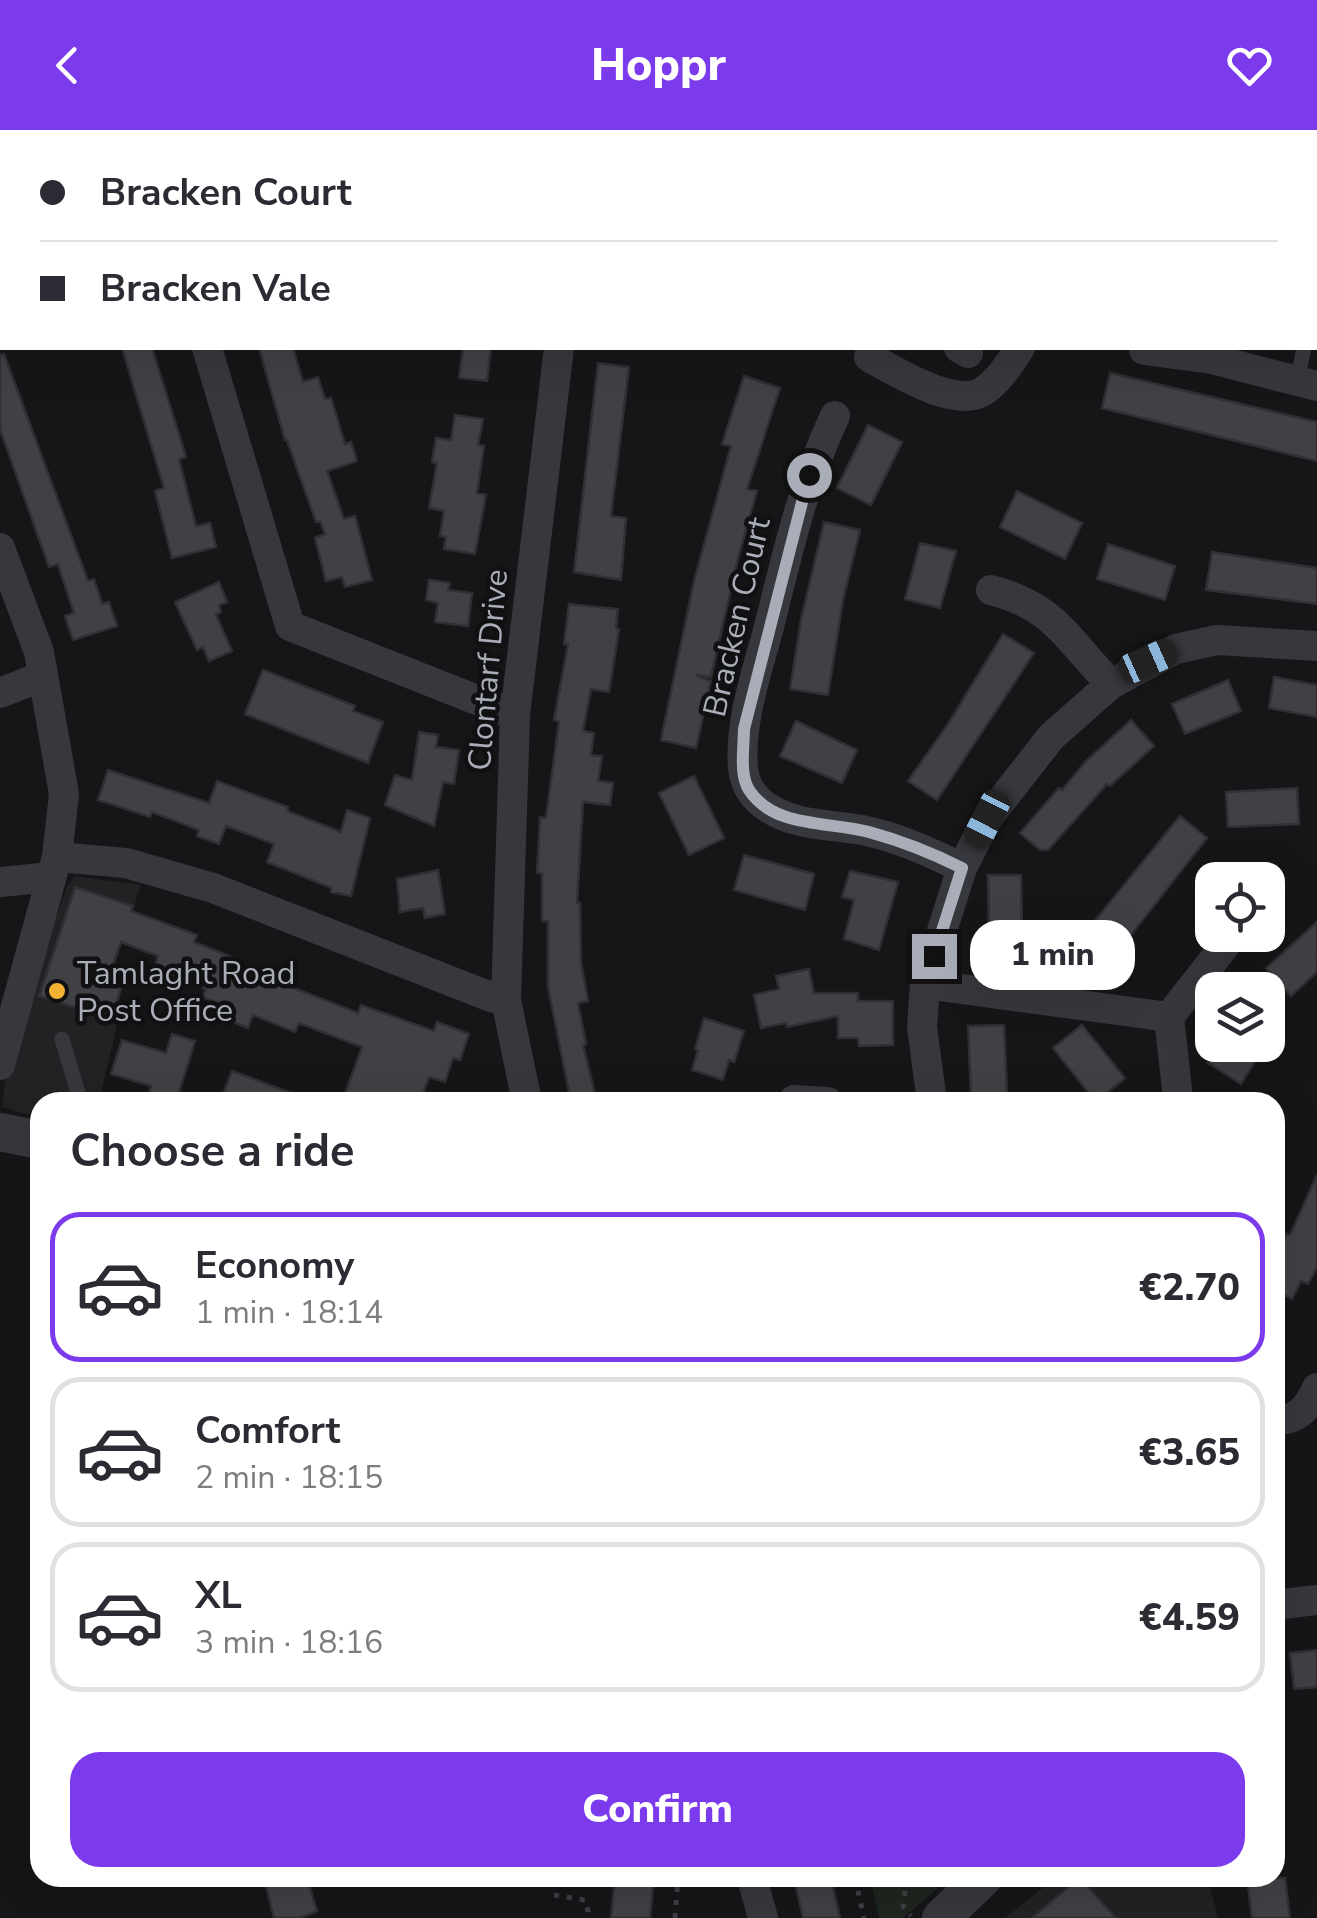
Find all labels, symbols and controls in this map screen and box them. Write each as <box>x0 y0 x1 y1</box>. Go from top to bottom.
text: Hoppr <box>591 35 726 96</box>
icon: back <box>40 38 95 93</box>
icon: heart <box>1222 38 1277 93</box>
text: Bracken Court <box>100 167 352 218</box>
text: Bracken Vale <box>100 263 331 314</box>
route start <box>787 453 832 498</box>
street label: Bracken Court <box>693 512 781 721</box>
street label: Clontarf Drive <box>458 567 518 773</box>
car <box>1114 635 1182 687</box>
car <box>960 785 1014 853</box>
map controls <box>1195 862 1285 1062</box>
button: locate <box>1195 862 1285 952</box>
callout: 1 min <box>969 921 1134 991</box>
text: 1 min <box>1010 933 1095 976</box>
route end <box>912 934 957 979</box>
place label: Tamlaght Road Post Office <box>77 952 295 1032</box>
button: layers <box>1195 972 1285 1062</box>
marker: Tamlaght Road Post Office <box>46 980 68 1002</box>
text: Choose a ride <box>70 1121 355 1182</box>
text: Economy <box>195 1240 354 1291</box>
icon: car <box>75 1242 165 1332</box>
text: €2.70 <box>1139 1262 1240 1313</box>
text: 1 min · 18:14 <box>195 1291 383 1334</box>
text: Comfort <box>195 1405 340 1456</box>
icon: car <box>75 1407 165 1497</box>
text: €3.65 <box>1139 1427 1240 1478</box>
text: 2 min · 18:15 <box>195 1456 383 1499</box>
text: XL <box>195 1570 242 1621</box>
icon: car <box>75 1572 165 1662</box>
text: €4.59 <box>1139 1592 1240 1643</box>
text: 3 min · 18:16 <box>195 1621 383 1664</box>
button: Confirm <box>70 1752 1245 1867</box>

